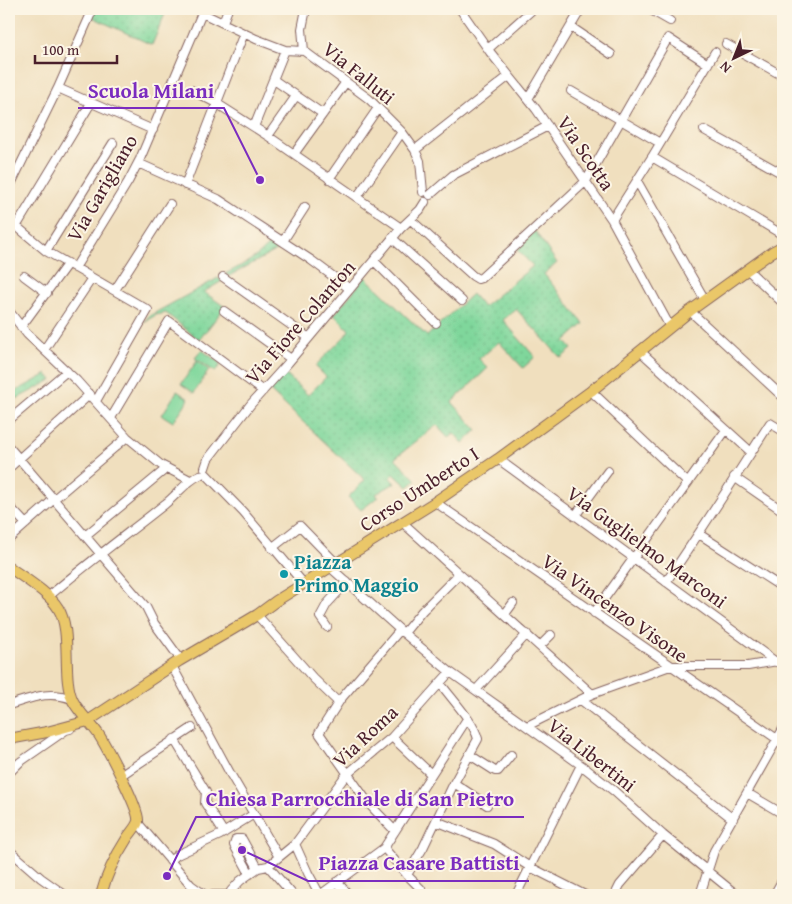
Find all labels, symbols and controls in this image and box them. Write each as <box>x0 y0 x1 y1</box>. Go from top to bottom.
scale bar <box>35 32 118 64</box>
north arrow <box>710 32 760 82</box>
street label: Via Falluti <box>317 34 402 111</box>
text: 100 m <box>42 39 80 60</box>
text: N <box>714 57 735 78</box>
callout: Scuola Milani <box>78 72 224 108</box>
text: Scuola Milani <box>88 75 215 106</box>
street label: Via Scotta <box>551 109 623 197</box>
street label: Via Garigliano <box>59 129 144 247</box>
street label: Via Fiore Colanton <box>238 253 362 390</box>
street label: Corso Umberto I <box>353 439 484 538</box>
street label: Via Guglielmo Marconi <box>561 478 734 615</box>
street label: Via Vincenzo Visone <box>536 546 694 669</box>
place label: Piazza Primo Maggio <box>294 547 419 599</box>
marker: Piazza Primo Maggio <box>278 568 290 580</box>
street label: Via Roma <box>325 697 404 774</box>
street label: Via Libertini <box>542 711 643 799</box>
callout: Chiesa Parrocchiale di San Pietro <box>196 781 524 817</box>
text: Chiesa Parrocchiale di San Pietro <box>206 783 514 814</box>
callout: Piazza Casare Battisti <box>308 845 529 881</box>
text: Piazza Casare Battisti <box>318 847 520 878</box>

